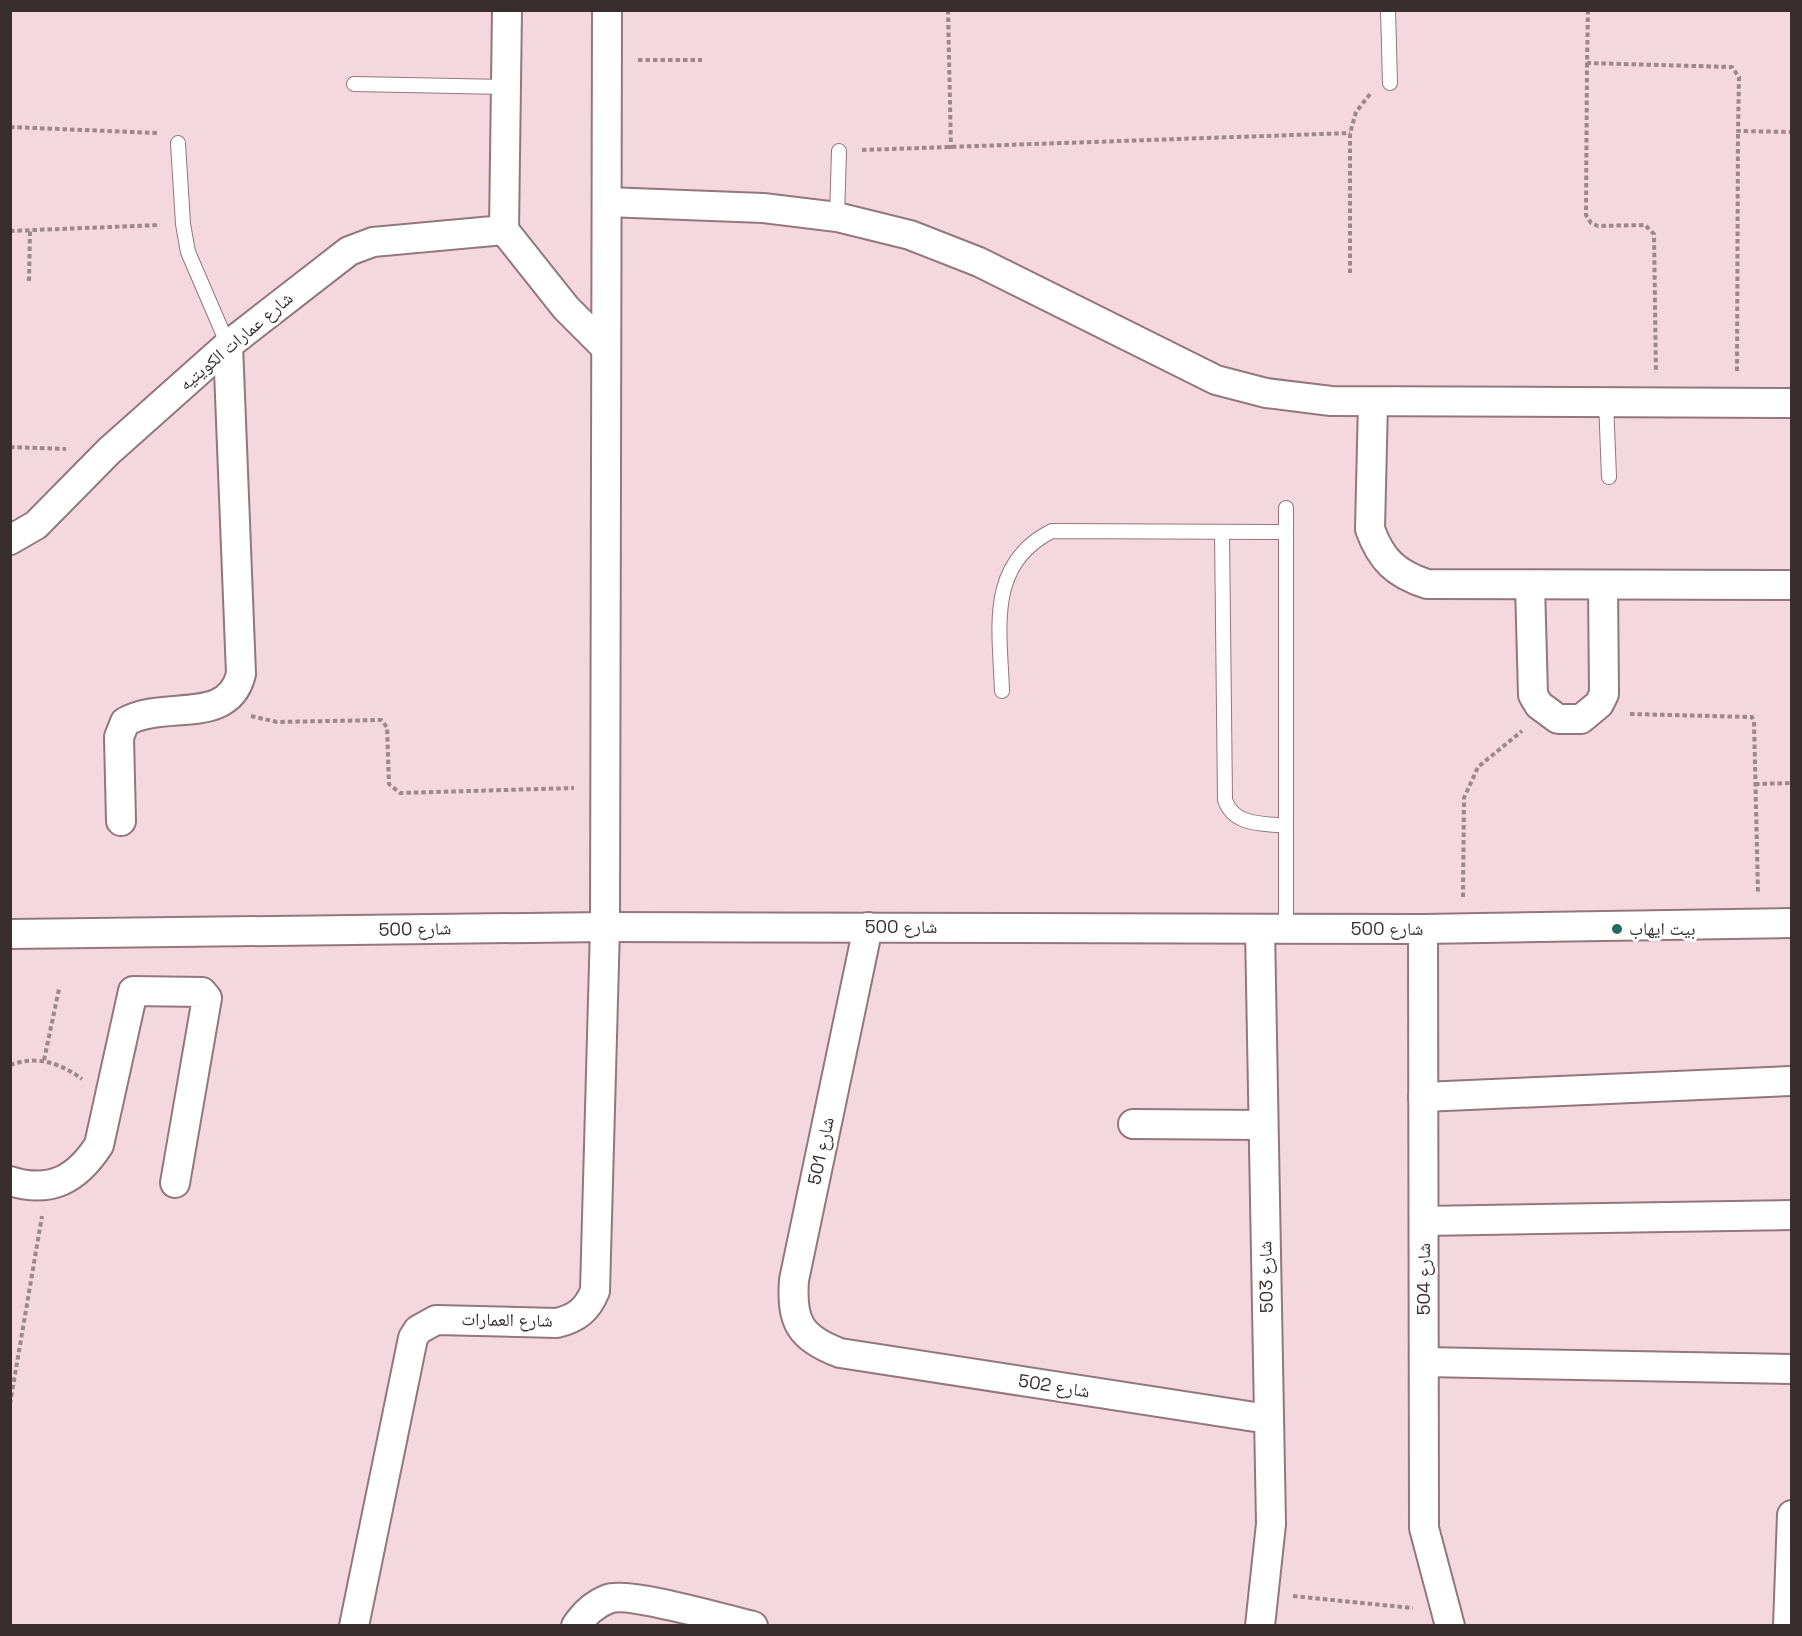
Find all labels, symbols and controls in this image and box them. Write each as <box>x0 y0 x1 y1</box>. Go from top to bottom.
street label: شارع عمارات الكويتيه <box>174 286 297 395</box>
street label: شارع 500 <box>865 915 937 938</box>
street label: شارع 500 <box>378 916 452 941</box>
street label: شارع 500 <box>1351 917 1423 940</box>
place label: بيت ايهاب <box>1629 917 1696 940</box>
marker: بيت ايهاب <box>1610 922 1624 936</box>
street label: شارع 501 <box>802 1115 839 1187</box>
street label: شارع 503 <box>1253 1241 1278 1313</box>
street label: شارع 504 <box>1412 1243 1435 1315</box>
street label: شارع العمارات <box>461 1307 553 1332</box>
street label: شارع 502 <box>1017 1369 1091 1402</box>

